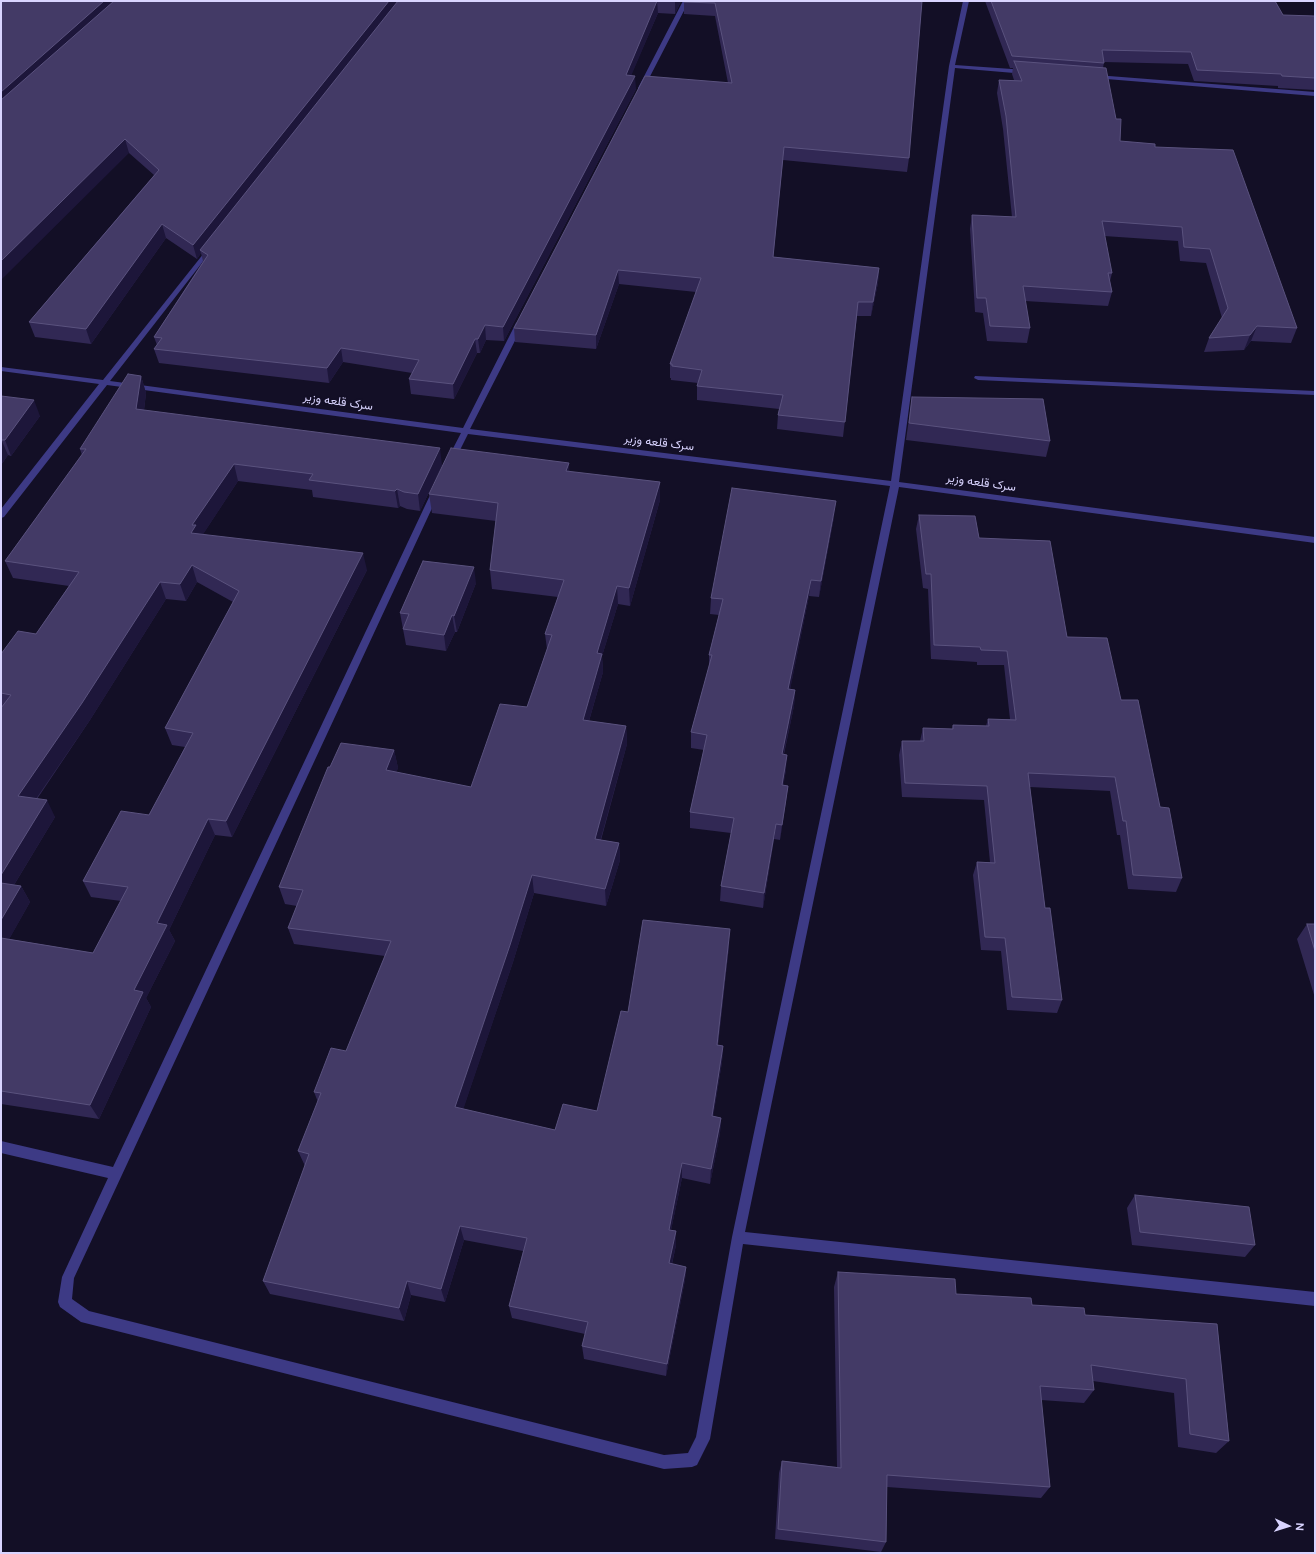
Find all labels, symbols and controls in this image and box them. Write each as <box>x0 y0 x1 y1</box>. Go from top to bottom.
street label: سرک قلعه وزیر <box>302 390 374 414</box>
street label: سرک قلعه وزیر <box>623 432 695 454</box>
street label: سرک قلعه وزیر <box>945 471 1017 495</box>
north arrow <box>1268 1506 1308 1546</box>
text: N <box>1293 1522 1307 1531</box>

